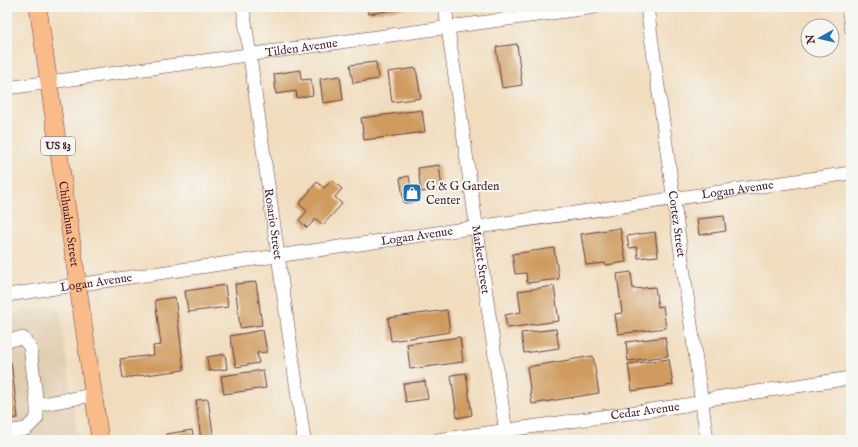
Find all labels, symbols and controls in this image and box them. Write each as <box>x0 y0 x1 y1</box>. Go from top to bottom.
north arrow <box>800 18 840 58</box>
text: N <box>803 33 819 46</box>
street label: Tilden Avenue <box>264 35 339 60</box>
road number: US 83 <box>41 137 75 155</box>
street label: Logan Avenue <box>700 177 775 202</box>
place label: G & G Garden Center <box>426 179 500 208</box>
street label: Chihuahua Street <box>56 180 83 267</box>
shop icon: G & G Garden Center <box>401 182 423 204</box>
street label: Rosario Street <box>261 187 286 260</box>
street label: Cortez Street <box>665 190 689 258</box>
street label: Logan Avenue <box>380 223 454 248</box>
street label: Market Street <box>469 224 493 295</box>
street label: Logan Avenue <box>59 269 134 295</box>
street label: Cedar Avenue <box>610 398 681 423</box>

